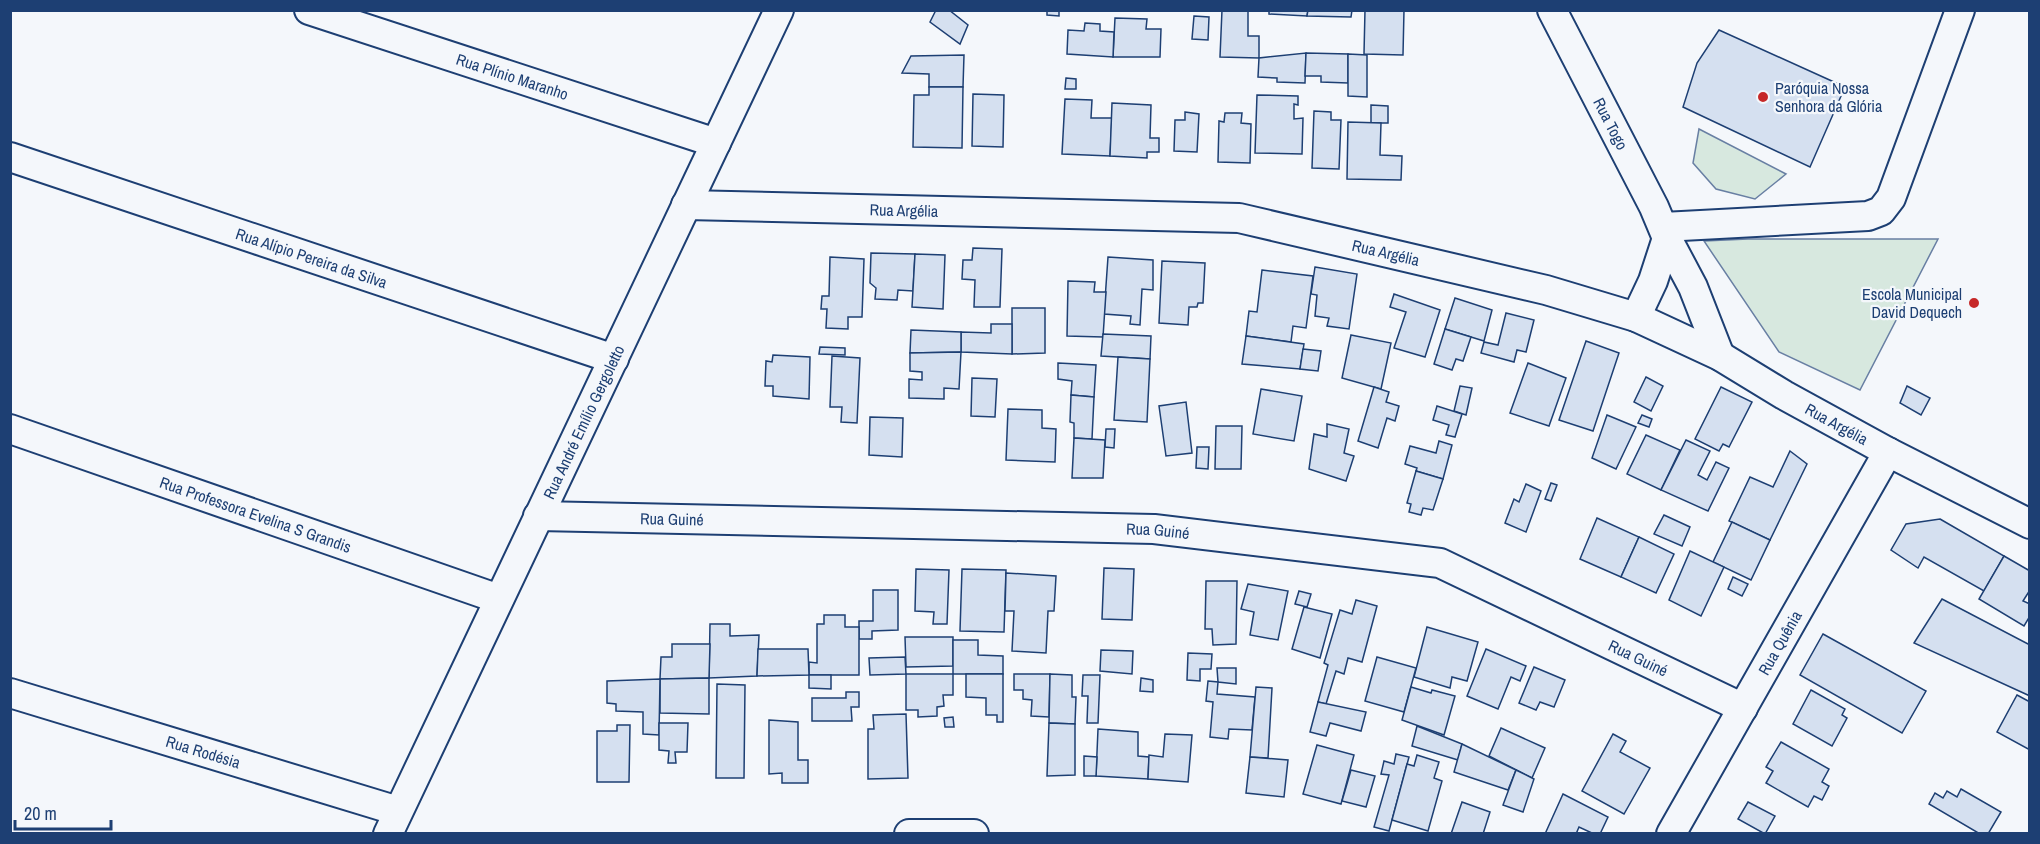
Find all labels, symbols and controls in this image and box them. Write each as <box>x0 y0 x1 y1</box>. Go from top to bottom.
street label: Rua Plínio Maranho <box>453 48 571 105</box>
place label: Paróquia Nossa Senhora da Glória <box>1775 77 1883 117</box>
marker: Paróquia Nossa Senhora da Glória <box>1756 90 1770 104</box>
street label: Rua Togo <box>1588 94 1633 154</box>
street label: Rua Argélia <box>869 198 939 222</box>
street label: Rua Alípio Pereira da Silva <box>233 222 391 294</box>
street label: Rua Argélia <box>1350 234 1422 271</box>
place label: Escola Municipal David Dequech <box>1862 283 1962 323</box>
marker: Escola Municipal David Dequech <box>1967 296 1981 310</box>
street label: Rua André Emílio Gergoletto <box>538 341 629 503</box>
street label: Rua Argélia <box>1801 398 1873 450</box>
street label: Rua Professora Evelina S Grandis <box>157 471 354 558</box>
street label: Rua Guiné <box>640 507 704 530</box>
street label: Rua Guiné <box>1126 517 1191 544</box>
street label: Rua Quênia <box>1753 606 1807 679</box>
street label: Rua Guiné <box>1605 634 1672 682</box>
street label: Rua Rodésia <box>163 730 244 774</box>
scale bar <box>15 793 111 831</box>
text: 20 m <box>24 801 57 826</box>

